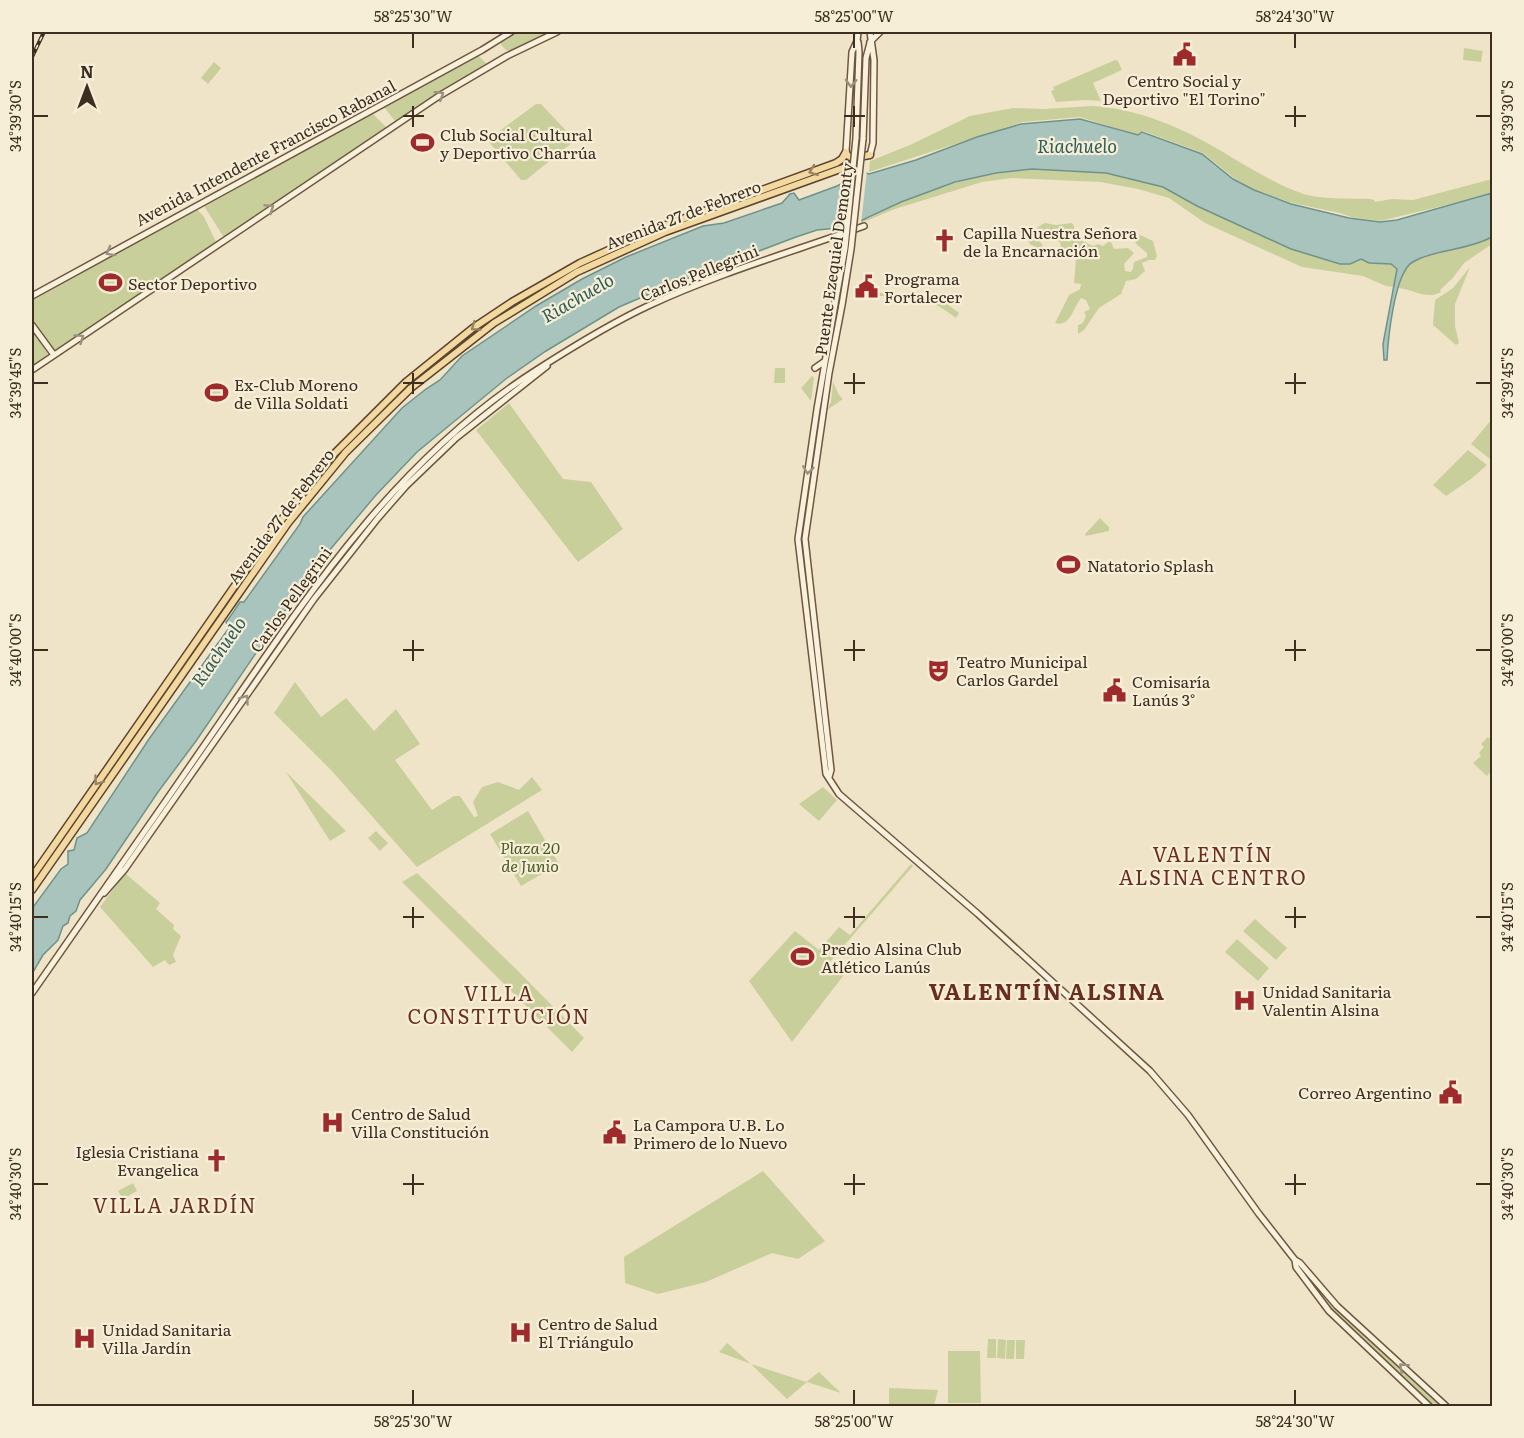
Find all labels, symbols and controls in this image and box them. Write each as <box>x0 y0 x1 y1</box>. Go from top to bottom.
text: 58°25'30"W <box>374 4 453 27</box>
text: 58°25'00"W <box>814 4 894 27</box>
text: 58°24'30"W <box>1255 4 1335 27</box>
public building icon: Centro Social y Deportivo "El Torino" <box>1171 42 1197 68</box>
north arrow <box>57 57 117 117</box>
text: N <box>80 59 94 83</box>
place label: Centro Social y Deportivo "El Torino" <box>1102 68 1266 110</box>
street label: Avenida Intendente Francisco Rabanal <box>131 73 399 231</box>
one-way arrow <box>844 79 857 88</box>
text: 34°39'30"S <box>3 80 26 152</box>
text: 34°39'30"S <box>1495 80 1518 152</box>
one-way arrow <box>434 91 444 103</box>
place label: Club Social Cultural y Deportivo Charrúa <box>440 122 597 164</box>
sports icon: Club Social Cultural y Deportivo Charrúa <box>409 130 435 156</box>
water label: Riachuelo <box>1037 132 1117 159</box>
street label: Puente Ezequiel Demonty <box>808 160 859 357</box>
one-way arrow <box>808 163 819 176</box>
street label: Avenida 27 de Febrero <box>602 173 764 255</box>
one-way arrow <box>263 205 274 216</box>
place label: Capilla Nuestra Señora de la Encarnación <box>963 220 1138 262</box>
church icon: Capilla Nuestra Señora de la Encarnación <box>932 228 958 254</box>
street label: Carlos Pellegrini <box>636 237 762 307</box>
one-way arrow <box>106 245 116 256</box>
water label: Riachuelo <box>536 265 618 329</box>
place label: Programa Fortalecer <box>884 266 962 308</box>
sports icon: Sector Deportivo <box>97 270 123 296</box>
place label: Sector Deportivo <box>128 271 257 295</box>
public building icon: Programa Fortalecer <box>853 274 879 300</box>
one-way arrow <box>471 320 482 331</box>
one-way arrow <box>73 334 84 345</box>
text: 34°39'45"S <box>3 347 26 419</box>
text: 34°39'45"S <box>1495 347 1518 419</box>
place label: Ex-Club Moreno de Villa Soldati <box>234 372 358 414</box>
sports icon: Ex-Club Moreno de Villa Soldati <box>203 380 229 406</box>
street label: Avenida 27 de Febrero <box>221 443 339 589</box>
one-way arrow <box>802 465 814 475</box>
street label: Carlos Pellegrini <box>243 541 337 657</box>
sports icon: Natatorio Splash <box>1056 552 1082 578</box>
place label: Natatorio Splash <box>1087 553 1214 577</box>
water label: Riachuelo <box>184 611 252 691</box>
text: 34°40'00"S <box>3 613 26 687</box>
text: 34°40'00"S <box>1495 613 1518 687</box>
place label: Teatro Municipal Carlos Gardel <box>956 649 1088 691</box>
theatre icon: Teatro Municipal Carlos Gardel <box>925 657 951 683</box>
place label: Comisaría Lanús 3° <box>1132 669 1211 711</box>
public building icon: Comisaría Lanús 3° <box>1101 677 1127 703</box>
one-way arrow <box>238 694 249 705</box>
one-way arrow <box>94 775 105 786</box>
park label: Plaza 20 de Junio <box>500 835 560 877</box>
district label: VALENTÍN ALSINA CENTRO <box>1119 838 1307 891</box>
text: 34°40'15"S <box>3 882 26 952</box>
text: 34°40'15"S <box>1495 882 1518 952</box>
place label: Predio Alsina Club Atlético Lanús <box>821 936 962 978</box>
sports icon: Predio Alsina Club Atlético Lanús <box>790 944 816 970</box>
district label: VALENTÍN ALSINA <box>929 974 1165 1007</box>
district label: VILLA CONSTITUCIÓN <box>407 977 591 1030</box>
place label: Unidad Sanitaria Valentin Alsina <box>1262 979 1392 1021</box>
hospital icon: Unidad Sanitaria Valentin Alsina <box>1231 987 1257 1013</box>
public building icon: Correo Argentino <box>1437 1079 1463 1105</box>
place label: Correo Argentino <box>1298 1080 1432 1104</box>
place label: Centro de Salud Villa Constitución <box>351 1101 490 1143</box>
hospital icon: Centro de Salud Villa Constitución <box>320 1109 346 1135</box>
place label: La Campora U.B. Lo Primero de lo Nuevo <box>633 1112 787 1154</box>
public building icon: La Campora U.B. Lo Primero de lo Nuevo <box>602 1120 628 1146</box>
place label: Iglesia Cristiana Evangelica <box>75 1139 199 1181</box>
text: 34°40'30"S <box>3 1147 26 1220</box>
church icon: Iglesia Cristiana Evangelica <box>204 1147 230 1173</box>
text: 34°40'30"S <box>1495 1147 1518 1220</box>
district label: VILLA JARDÍN <box>93 1189 257 1219</box>
place label: Centro de Salud El Triángulo <box>538 1311 658 1353</box>
place label: Unidad Sanitaria Villa Jardín <box>102 1317 232 1359</box>
hospital icon: Centro de Salud El Triángulo <box>507 1319 533 1345</box>
hospital icon: Unidad Sanitaria Villa Jardín <box>71 1325 97 1351</box>
one-way arrow <box>1399 1363 1410 1374</box>
text: 58°25'30"W <box>374 1409 453 1432</box>
text: 58°25'00"W <box>814 1409 894 1432</box>
text: 58°24'30"W <box>1255 1409 1335 1432</box>

